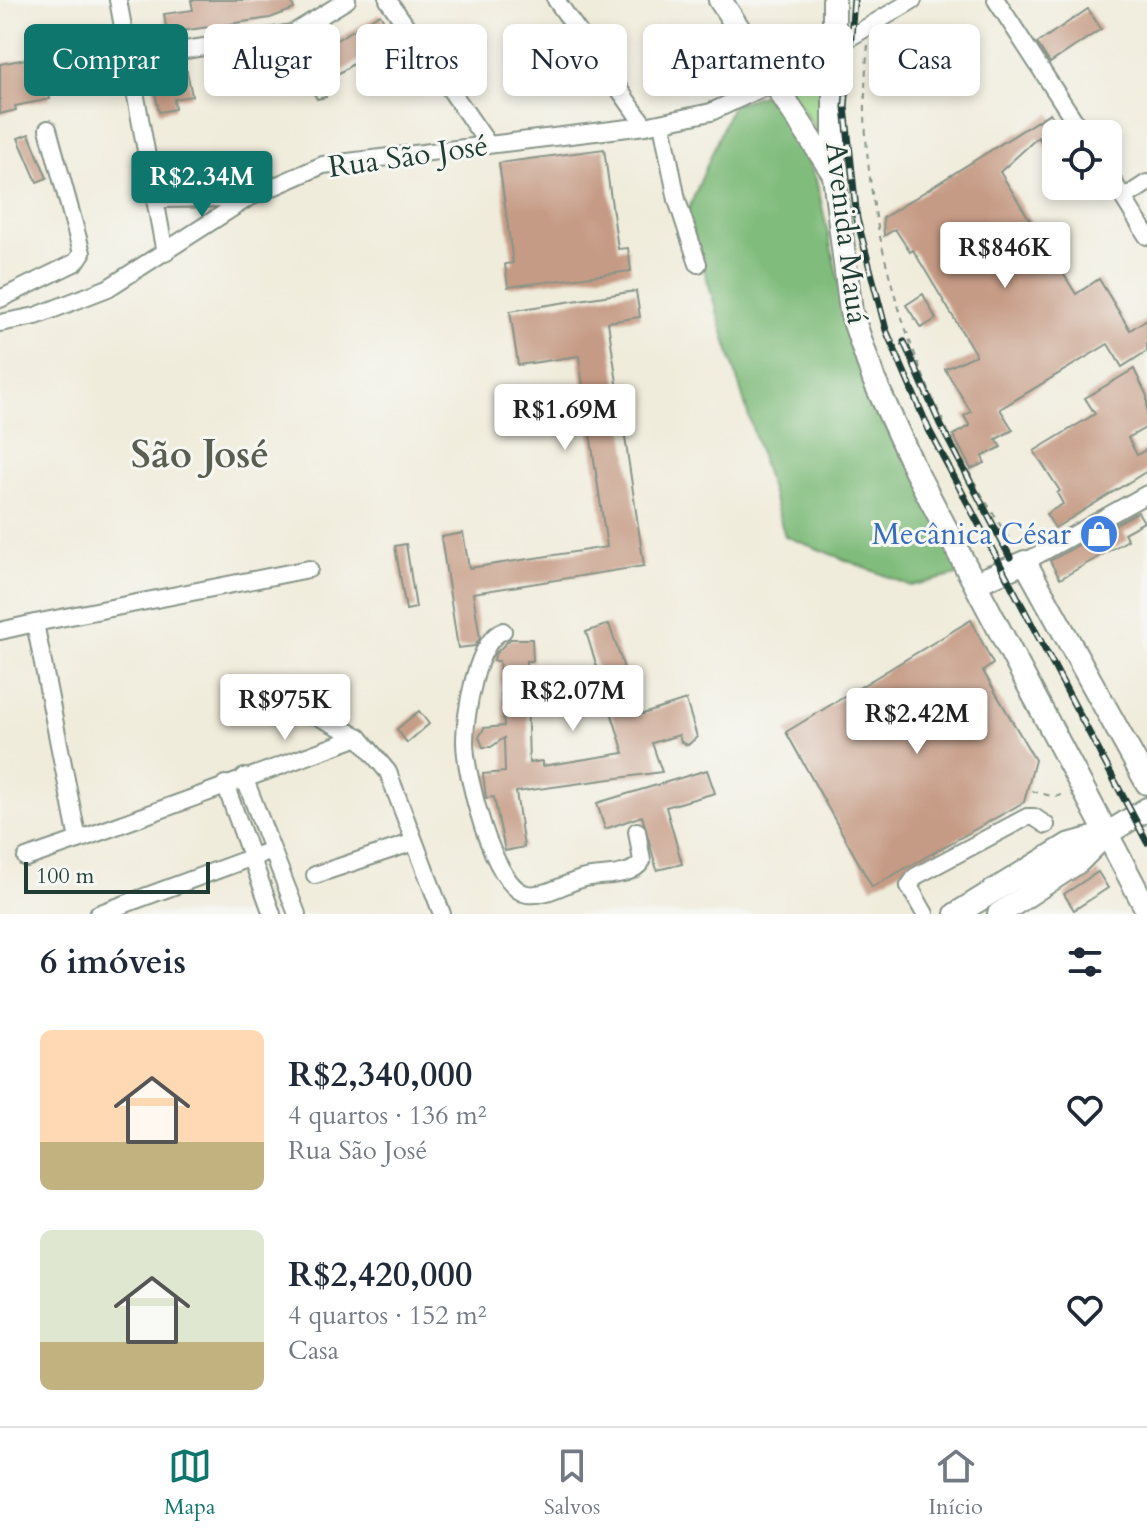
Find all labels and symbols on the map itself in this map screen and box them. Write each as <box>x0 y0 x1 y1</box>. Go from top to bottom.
street label: Rua São José <box>326 125 490 188</box>
street label: Avenida Mauá <box>815 140 878 327</box>
pin: R$2.34M <box>128 151 276 219</box>
pin: R$846K <box>940 222 1070 290</box>
pin: R$1.69M <box>491 384 639 452</box>
district label: São José <box>131 429 269 481</box>
shop icon: Mecânica César <box>1078 513 1120 555</box>
place label: Mecânica César <box>872 514 1071 555</box>
pin: R$2.07M <box>499 665 647 733</box>
pin: R$975K <box>220 674 350 742</box>
pin: R$2.42M <box>843 688 991 756</box>
scale bar <box>24 858 210 894</box>

